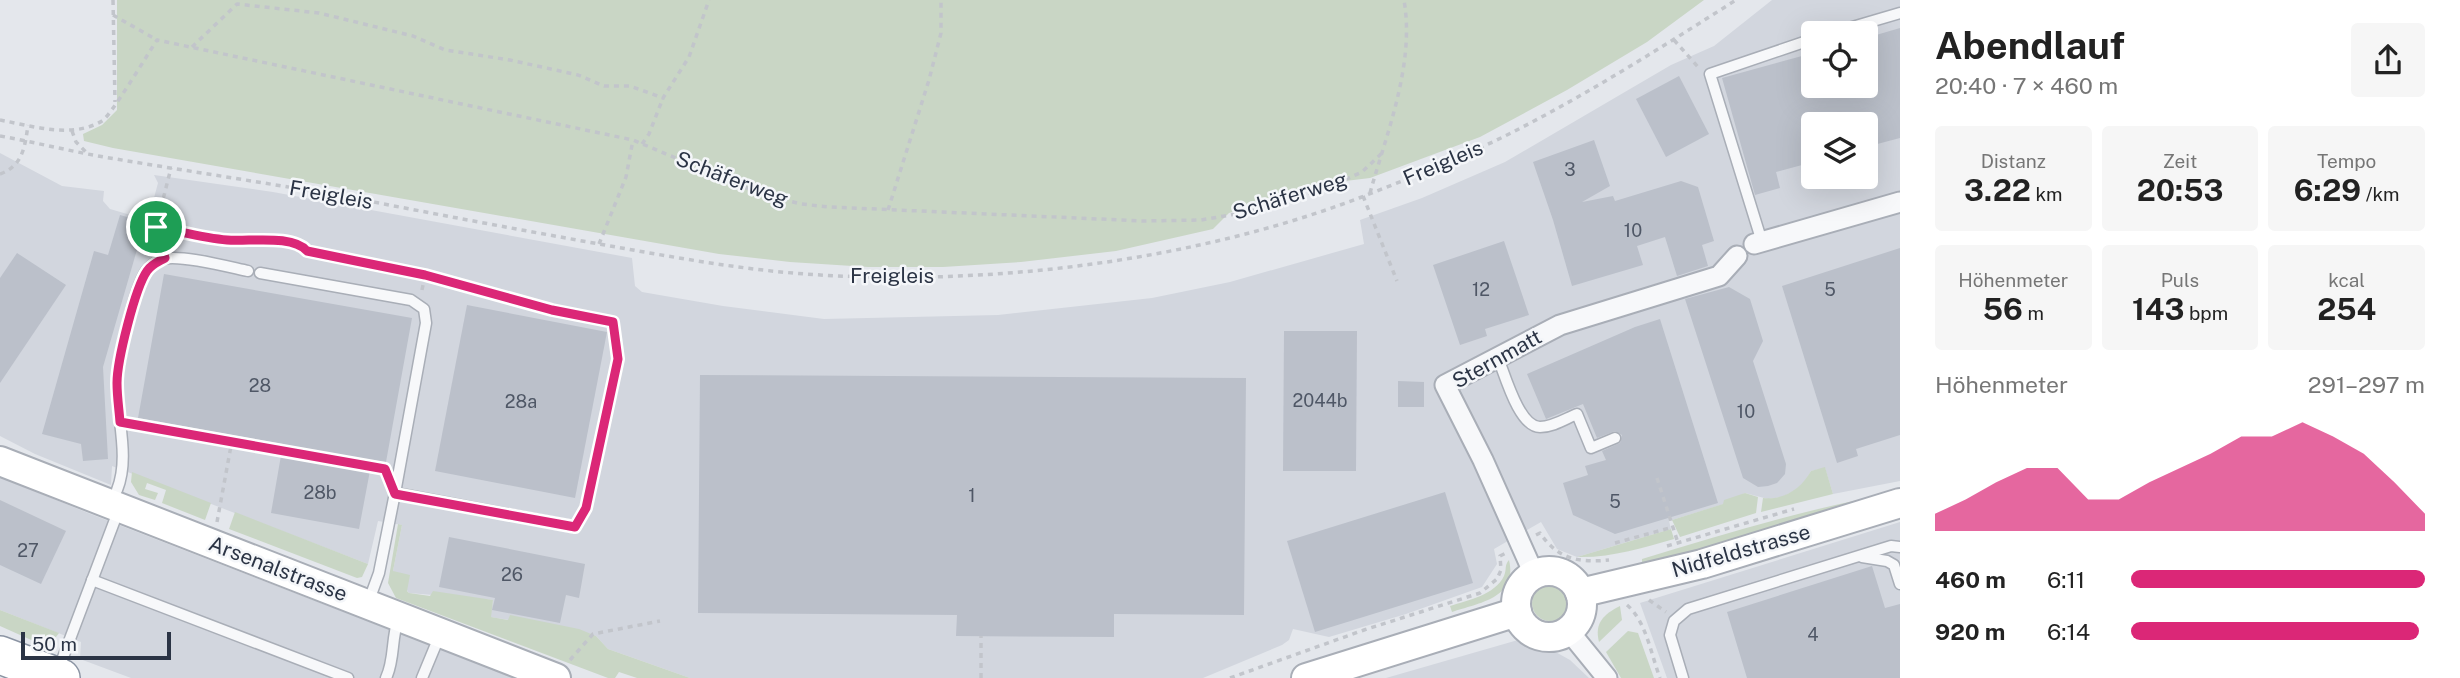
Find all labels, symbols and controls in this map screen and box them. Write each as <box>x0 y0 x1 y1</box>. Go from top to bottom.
map controls <box>1801 21 1878 189</box>
button: locate <box>1801 21 1878 98</box>
text: Abendlauf <box>1935 23 2125 68</box>
button: share <box>2351 23 2425 97</box>
text: 20:40 · 7 × 460 m <box>1935 72 2118 99</box>
button: layers <box>1801 112 1878 189</box>
street label: Freigleis <box>1399 135 1486 190</box>
street label: Schäferweg <box>672 146 792 211</box>
text: Distanz <box>1981 150 2046 172</box>
text: Zeit <box>2163 150 2197 172</box>
text: Tempo <box>2317 150 2376 172</box>
house number: 3 <box>1564 159 1576 180</box>
street label: Schäferweg <box>1230 166 1350 225</box>
text: 3.22 <box>1964 172 2031 208</box>
text: 20:53 <box>2137 172 2223 208</box>
text: 6:29 <box>2294 172 2361 208</box>
street label: Freigleis <box>287 175 375 214</box>
text: km <box>2031 183 2063 205</box>
text: /km <box>2361 183 2400 205</box>
pin <box>126 197 186 257</box>
icon: arrive <box>137 208 175 246</box>
house number: 10 <box>1624 220 1642 241</box>
street label: Freigleis <box>850 263 934 288</box>
text: Höhenmeter <box>1958 269 2068 291</box>
text: Puls <box>2161 269 2199 291</box>
text: kcal <box>2328 269 2365 291</box>
house number: 12 <box>1472 279 1490 300</box>
house number: 5 <box>1824 279 1836 300</box>
text: 56 <box>1983 291 2023 327</box>
text: 143 <box>2132 291 2184 327</box>
text: 254 <box>2317 291 2376 327</box>
text: m <box>2023 302 2044 324</box>
text: bpm <box>2184 302 2228 324</box>
street label: Sternmatt <box>1448 324 1546 393</box>
text: Höhenmeter <box>1935 371 2068 398</box>
text: 291–297 m <box>2308 371 2425 398</box>
house number: 28 <box>249 375 271 396</box>
house number: 2044b <box>1292 390 1348 411</box>
house number: 28a <box>505 391 537 412</box>
house number: 10 <box>1737 401 1755 422</box>
house number: 28b <box>303 482 337 503</box>
house number: 1 <box>968 485 976 506</box>
house number: 5 <box>1609 491 1621 512</box>
street label: Nidfeldstrasse <box>1669 519 1813 582</box>
street label: Arsenalstrasse <box>205 531 351 606</box>
house number: 27 <box>17 540 39 561</box>
house number: 26 <box>501 564 523 585</box>
text: 460 m <box>1935 566 2006 593</box>
text: 6:11 <box>2047 566 2085 593</box>
text: 920 m <box>1935 618 2005 645</box>
text: 6:14 <box>2047 618 2090 645</box>
house number: 4 <box>1807 624 1819 645</box>
scale bar <box>21 629 172 661</box>
text: 50 m <box>32 633 77 655</box>

